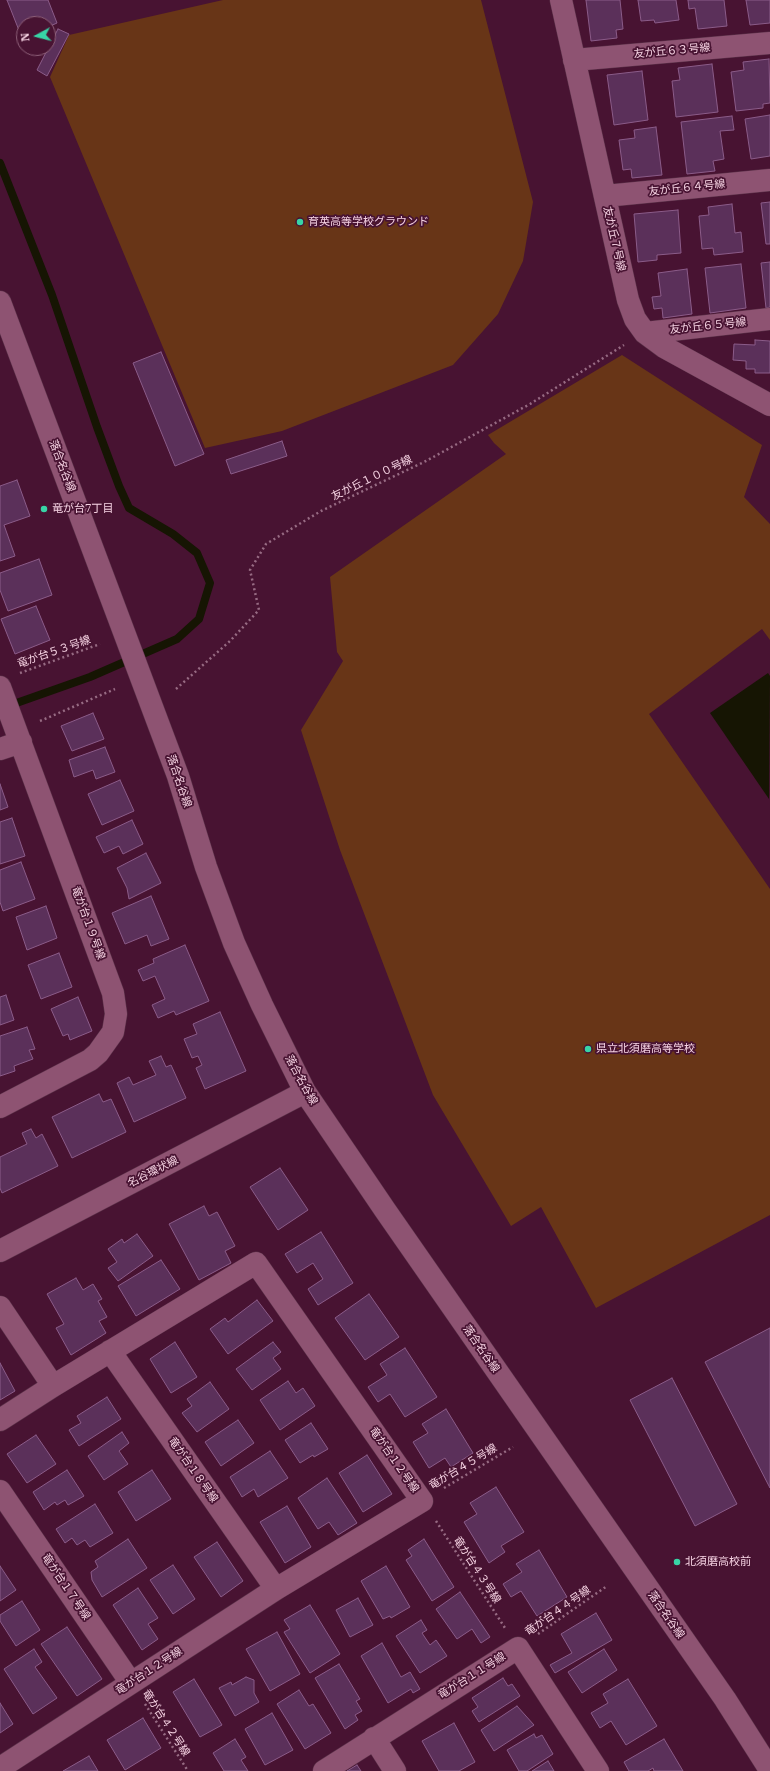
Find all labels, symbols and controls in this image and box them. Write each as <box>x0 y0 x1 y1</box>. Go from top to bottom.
north arrow <box>16 16 56 56</box>
text: N <box>18 32 33 43</box>
street label: 友が丘６３号線 <box>633 41 711 61</box>
street label: 友が丘６４号線 <box>648 177 726 199</box>
street label: 友が丘７号線 <box>600 205 628 273</box>
place label: 育英高等学校グラウンド <box>308 215 429 229</box>
marker: 育英高等学校グラウンド <box>295 217 305 227</box>
street label: 友が丘６５号線 <box>669 315 747 337</box>
street label: 落合名谷線 <box>46 438 78 494</box>
street label: 友が丘１００号線 <box>330 453 414 503</box>
place label: 竜が台7丁目 <box>52 502 114 516</box>
marker: 竜が台7丁目 <box>39 504 49 514</box>
street label: 竜が台５３号線 <box>15 633 93 671</box>
street label: 落合名谷線 <box>164 753 194 809</box>
street label: 竜が台１９号線 <box>69 885 107 961</box>
place label: 県立北須磨高等学校 <box>596 1042 695 1056</box>
marker: 県立北須磨高等学校 <box>583 1044 593 1054</box>
street label: 落合名谷線 <box>282 1053 320 1107</box>
street label: 名谷環状線 <box>126 1154 180 1190</box>
street label: 落合名谷線 <box>460 1323 502 1375</box>
street label: 竜が台１２号線 <box>367 1425 421 1495</box>
street label: 竜が台１８号線 <box>166 1435 220 1505</box>
street label: 竜が台４５号線 <box>427 1442 499 1492</box>
street label: 竜が台４３号線 <box>450 1534 504 1606</box>
street label: 竜が台１７号線 <box>39 1551 93 1623</box>
place label: 北須磨高校前 <box>685 1555 751 1569</box>
marker: 北須磨高校前 <box>672 1557 682 1567</box>
street label: 竜が台４４号線 <box>523 1584 593 1638</box>
street label: 落合名谷線 <box>645 1589 687 1641</box>
street label: 竜が台１２号線 <box>113 1644 185 1698</box>
street label: 竜が台１１号線 <box>436 1650 508 1702</box>
street label: 竜が台４２号線 <box>139 1687 193 1759</box>

